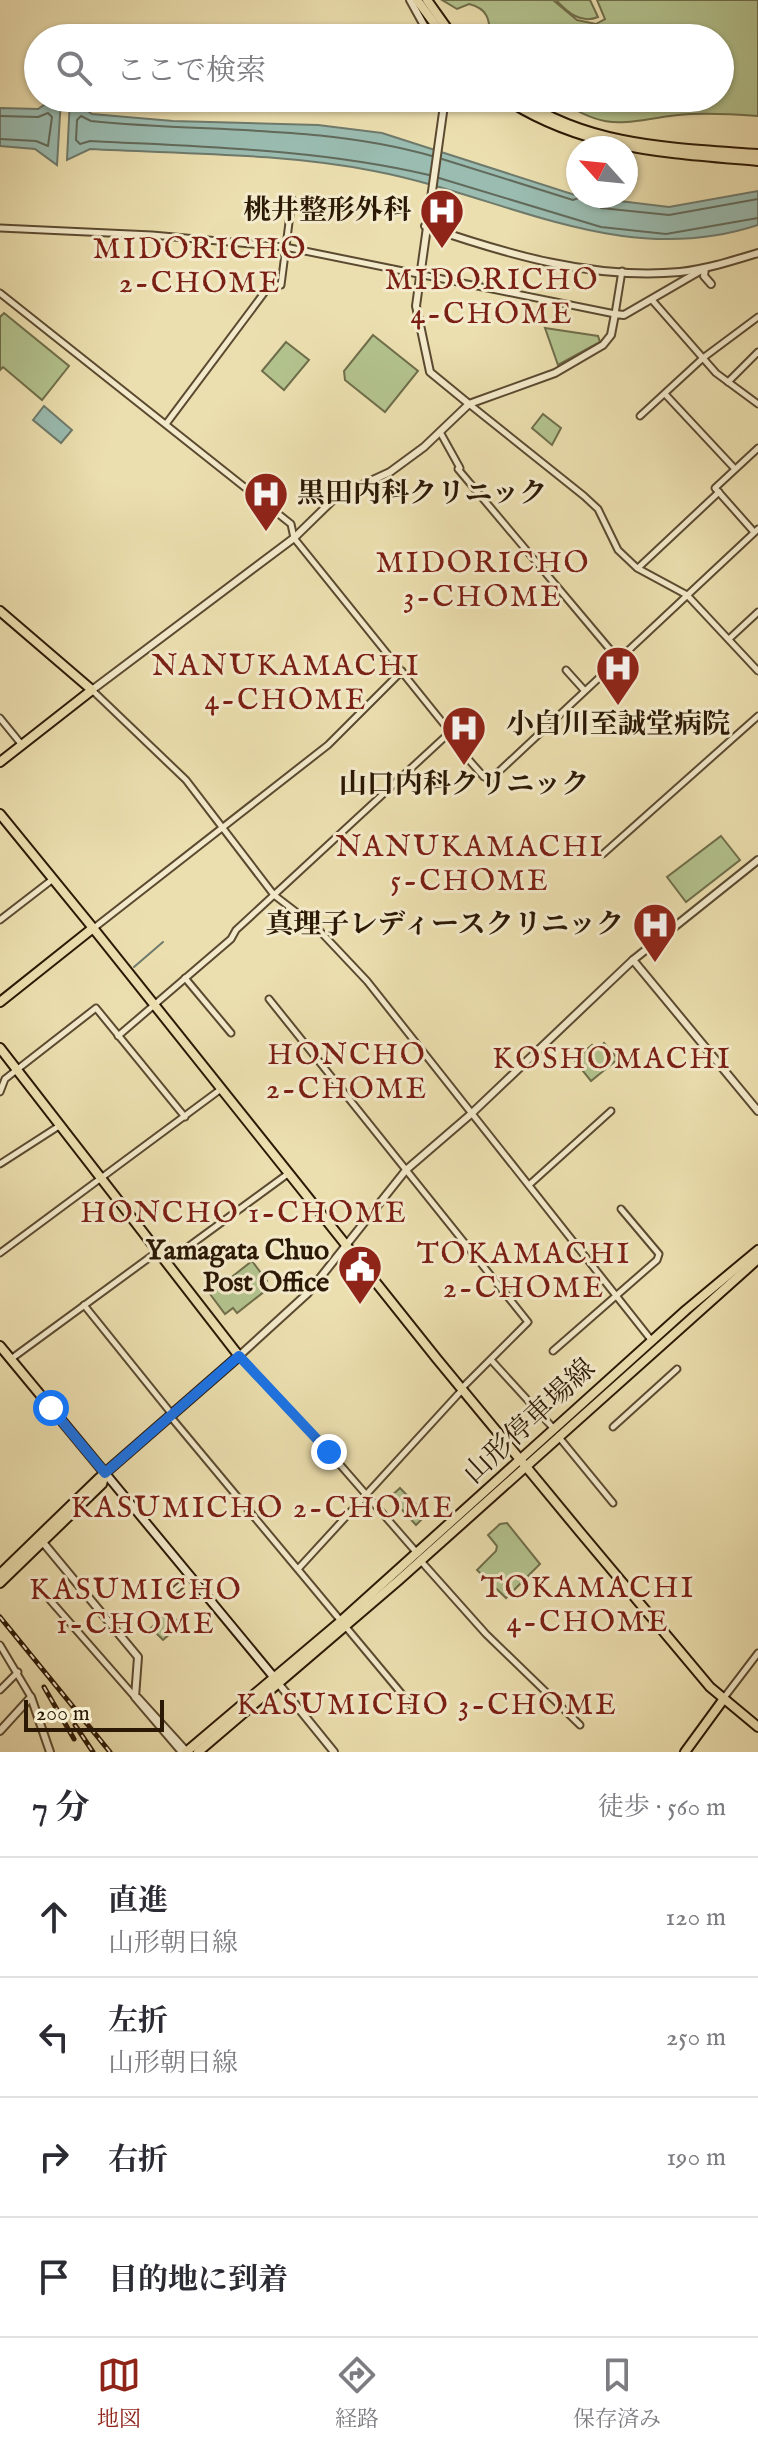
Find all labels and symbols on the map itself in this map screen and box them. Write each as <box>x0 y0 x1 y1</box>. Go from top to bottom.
north arrow <box>566 136 638 208</box>
hospital icon: 桃井整形外科 <box>418 187 466 250</box>
place label: 桃井整形外科 <box>243 194 412 229</box>
district label: MIDORICHO 2-CHOME <box>93 231 307 303</box>
district label: MIDORICHO 4-CHOME <box>385 262 599 334</box>
hospital icon: 黒田内科クリニック <box>242 470 290 533</box>
place label: 黒田内科クリニック <box>297 477 547 512</box>
district label: MIDORICHO 3-CHOME <box>376 545 590 617</box>
hospital icon: 小白川至誠堂病院 <box>594 644 642 707</box>
district label: NANUKAMACHI 4-CHOME <box>151 648 421 720</box>
hospital icon: 山口内科クリニック <box>440 704 488 767</box>
place label: 小白川至誠堂病院 <box>506 708 730 743</box>
place label: 山口内科クリニック <box>339 768 589 803</box>
district label: NANUKAMACHI 5-CHOME <box>335 829 605 901</box>
hospital icon: 真理子レディースクリニック <box>631 901 679 964</box>
place label: 真理子レディースクリニック <box>265 908 624 943</box>
district label: HONCHO 2-CHOME <box>266 1037 428 1109</box>
district label: KOSHOMACHI <box>492 1041 732 1079</box>
district label: HONCHO 1-CHOME <box>80 1195 408 1233</box>
place label: Yamagata Chuo Post Office <box>146 1234 329 1301</box>
district label: TOKAMACHI 2-CHOME <box>417 1236 631 1308</box>
public building icon: Yamagata Chuo Post Office <box>336 1243 384 1306</box>
street label: 山形停車場線 <box>457 1352 603 1492</box>
route start <box>33 1390 69 1426</box>
route end <box>311 1434 347 1470</box>
district label: KASUMICHO 2-CHOME <box>71 1490 455 1528</box>
district label: TOKAMACHI 4-CHOME <box>481 1570 695 1642</box>
district label: KASUMICHO 1-CHOME <box>29 1572 243 1644</box>
district label: KASUMICHO 3-CHOME <box>236 1687 618 1725</box>
scale bar <box>24 1696 164 1732</box>

